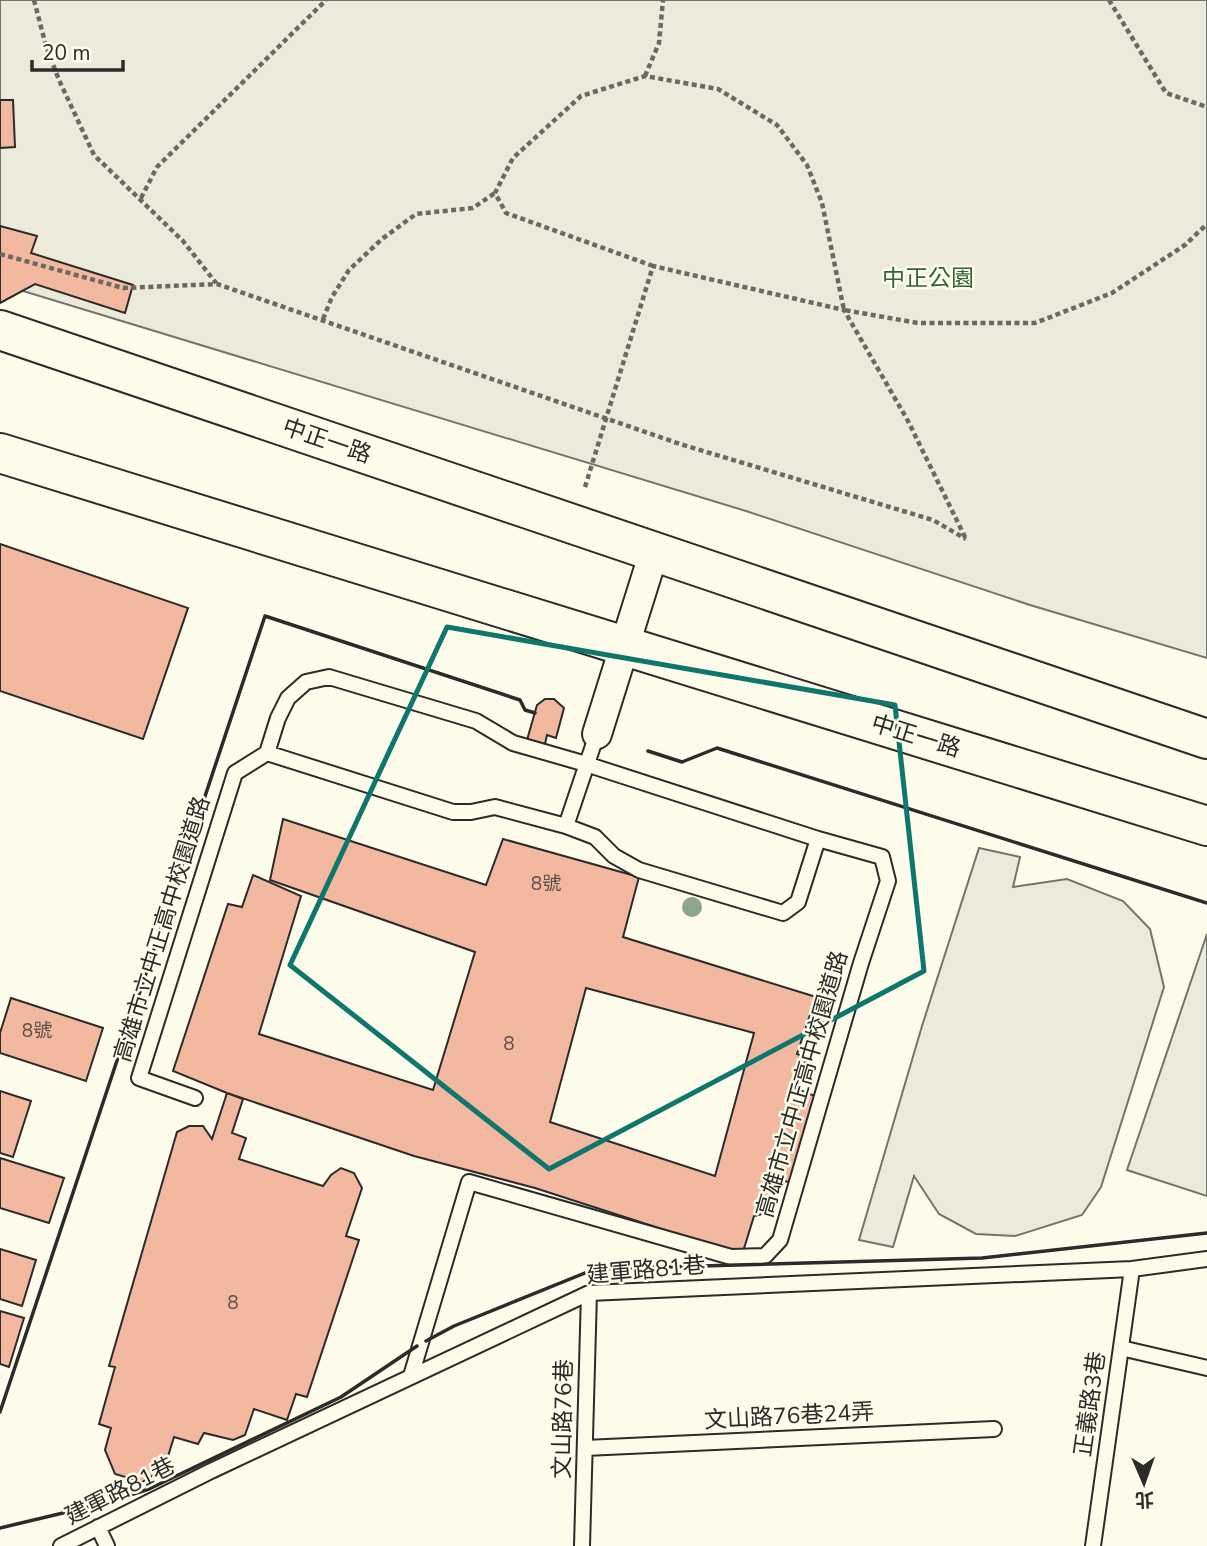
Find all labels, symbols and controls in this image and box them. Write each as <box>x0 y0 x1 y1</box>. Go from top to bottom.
scale bar <box>32 28 122 72</box>
text: 20 m <box>42 39 91 67</box>
park label: 中正公園 <box>882 263 974 294</box>
street label: 中正一路 <box>278 411 376 471</box>
street label: 中正一路 <box>867 708 965 764</box>
street label: 高雄市立中正高中校園道路 <box>107 792 217 1066</box>
house number: 8號 <box>531 871 561 897</box>
street label: 高雄市立中正高中校園道路 <box>749 947 855 1221</box>
house number: 8號 <box>22 1018 52 1044</box>
house number: 8 <box>503 1031 515 1057</box>
street label: 建軍路81巷 <box>585 1249 707 1291</box>
house number: 8 <box>227 1290 239 1316</box>
street label: 正義路3巷 <box>1067 1349 1113 1459</box>
street label: 文山路76巷 <box>546 1359 580 1479</box>
street label: 文山路76巷24弄 <box>703 1396 875 1436</box>
north arrow <box>1109 1448 1179 1518</box>
street label: 建軍路81巷 <box>60 1450 180 1532</box>
text: 北 <box>1135 1486 1155 1512</box>

